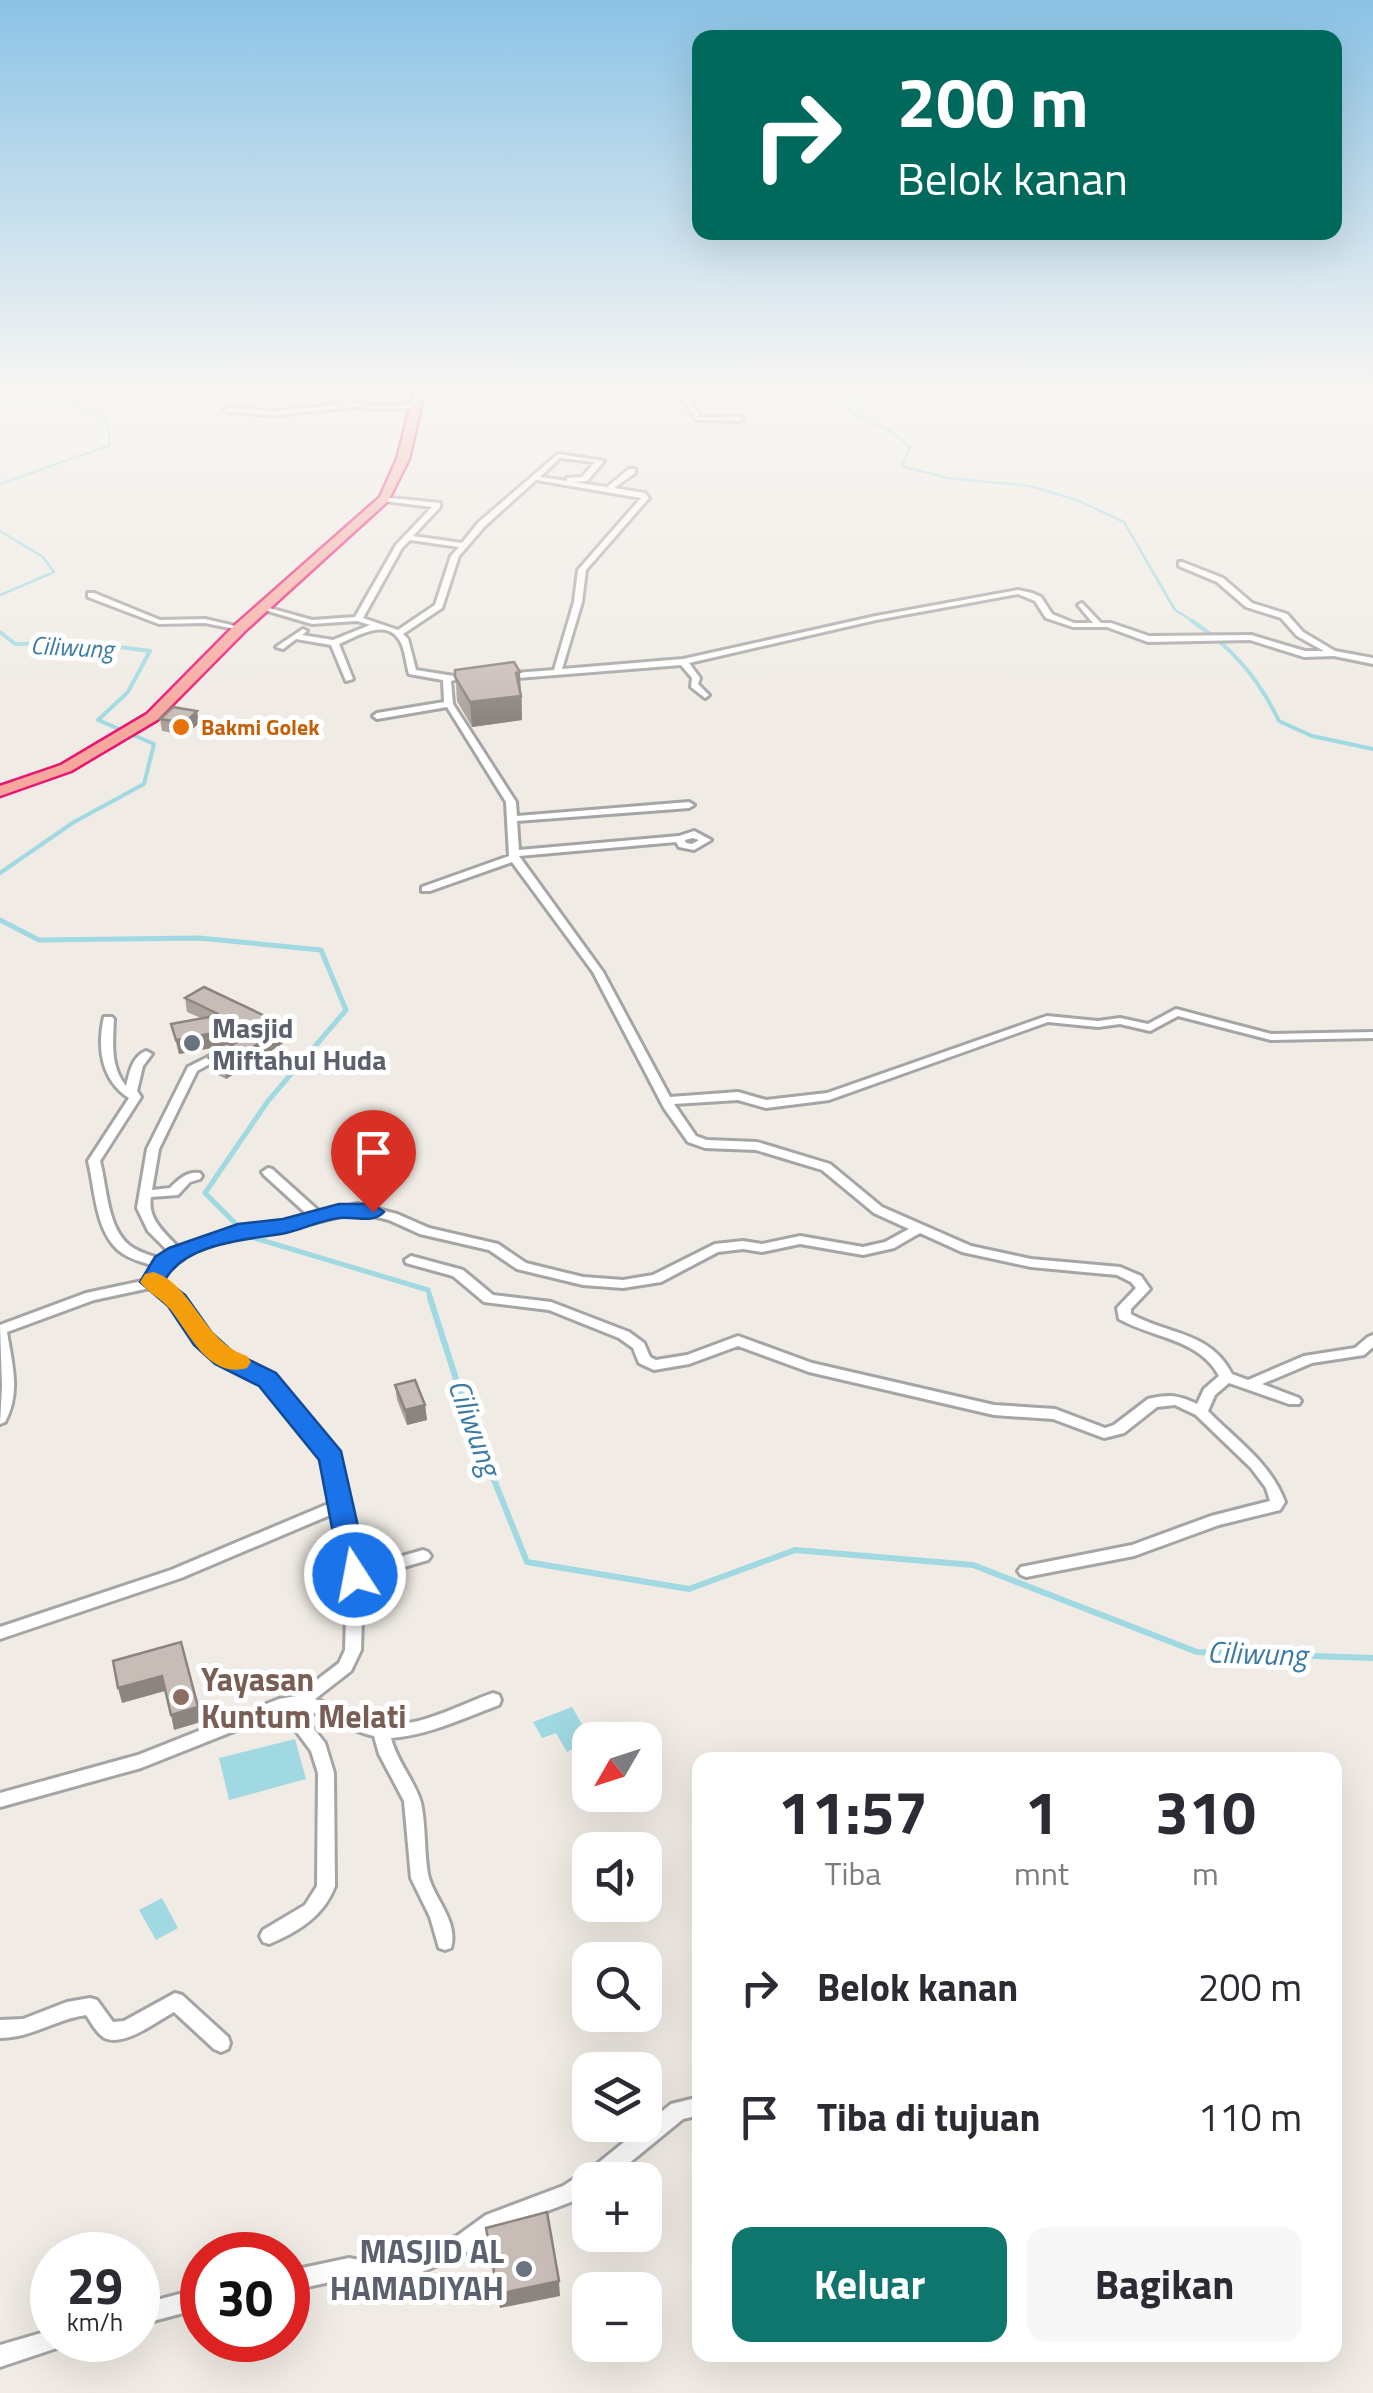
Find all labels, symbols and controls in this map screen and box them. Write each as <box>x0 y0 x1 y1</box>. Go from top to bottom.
text: 200 m <box>897 48 1089 154</box>
icon: right <box>732 70 862 200</box>
text: Belok kanan <box>897 144 1128 212</box>
water label: Ciliwung <box>29 626 118 668</box>
place label: Bakmi Golek <box>201 710 320 744</box>
marker: Bakmi Golek <box>170 716 192 738</box>
place label: Masjid Miftahul Huda <box>212 1006 387 1081</box>
marker: Masjid Miftahul Huda <box>181 1032 203 1054</box>
pin <box>331 1110 416 1213</box>
icon: arrive <box>346 1125 401 1180</box>
water label: Ciliwung <box>436 1372 515 1485</box>
position arrow <box>303 1523 407 1627</box>
water label: Ciliwung <box>1206 1628 1311 1678</box>
place label: Yayasan Kuntum Melati <box>201 1655 407 1740</box>
marker: Yayasan Kuntum Melati <box>170 1686 192 1708</box>
north arrow <box>572 1722 662 1812</box>
map controls <box>572 1722 662 2362</box>
text: 11:57 <box>778 1766 928 1857</box>
text: 1 <box>1025 1766 1058 1857</box>
text: 310 <box>1155 1766 1256 1857</box>
button: sound <box>572 1832 662 1922</box>
text: Tiba <box>825 1849 881 1897</box>
text: mnt <box>1014 1849 1069 1897</box>
text: m <box>1192 1849 1219 1897</box>
button: search <box>572 1942 662 2032</box>
text: Belok kanan <box>817 1958 1018 2016</box>
text: 200 m <box>1198 1958 1302 2016</box>
icon: right <box>732 1960 787 2015</box>
button: layers <box>572 2052 662 2142</box>
text: Tiba di tujuan <box>817 2088 1040 2146</box>
text: 110 m <box>1198 2088 1302 2146</box>
icon: arrive <box>732 2090 787 2145</box>
button: + <box>572 2162 662 2252</box>
place label: MASJID AL HAMADIYAH <box>330 2227 504 2312</box>
button: Keluar <box>732 2227 1007 2342</box>
button: Bagikan <box>1027 2227 1302 2342</box>
speed limit sign: 30 <box>180 2232 310 2362</box>
text: 29 <box>67 2247 123 2323</box>
marker: MASJID AL HAMADIYAH <box>513 2258 535 2280</box>
button: − <box>572 2272 662 2362</box>
text: km/h <box>67 2303 123 2341</box>

